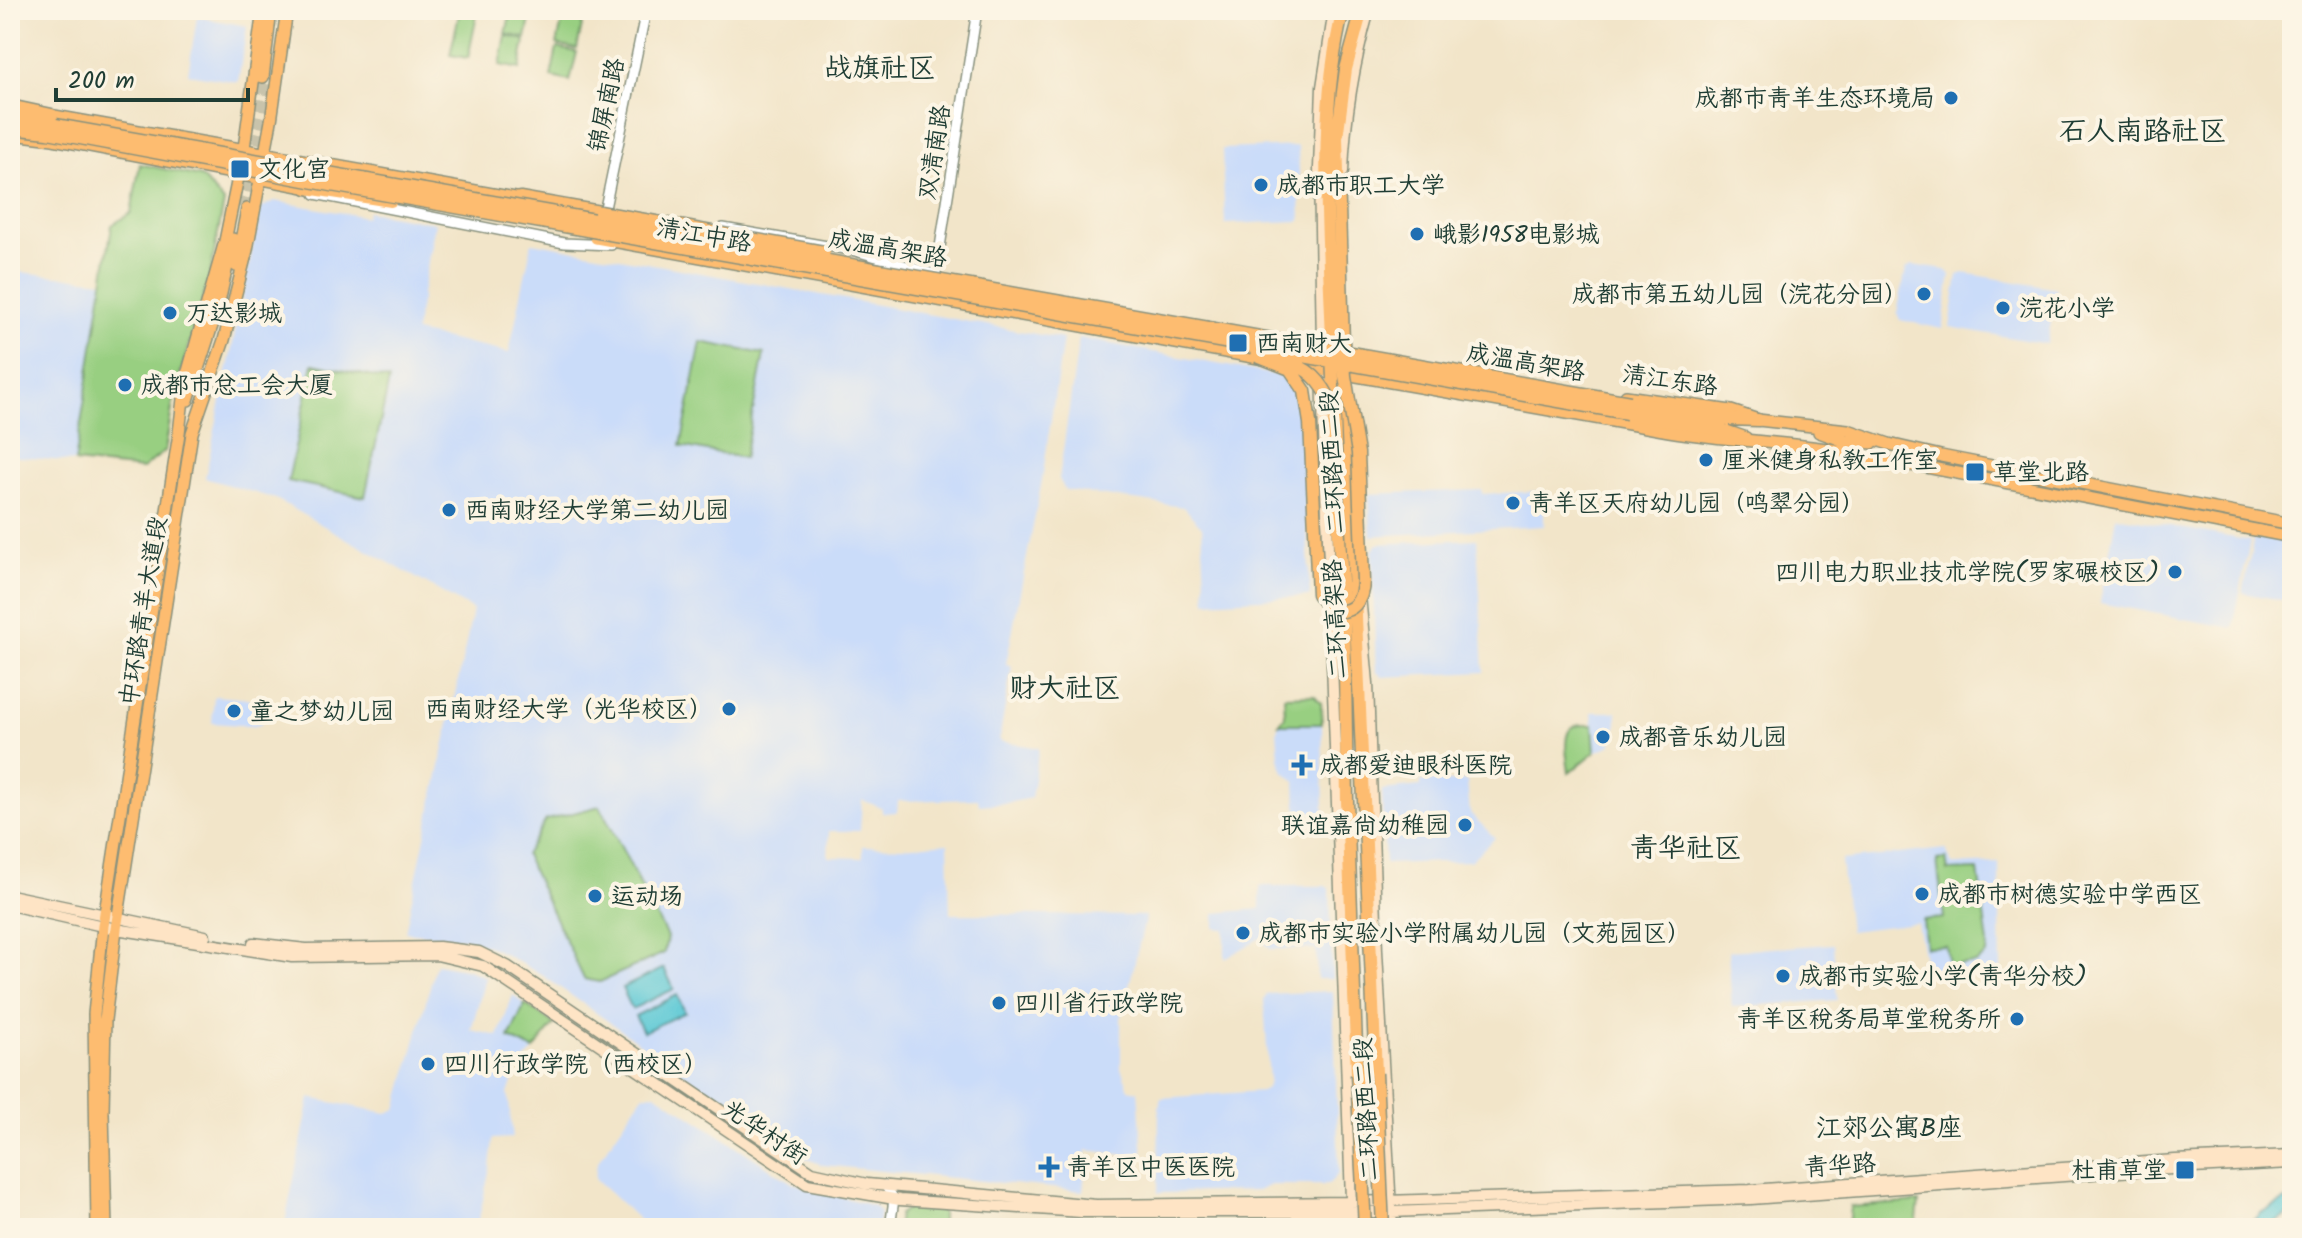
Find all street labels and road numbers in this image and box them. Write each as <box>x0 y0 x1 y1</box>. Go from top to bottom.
street label: 锦屏南路 <box>578 54 637 156</box>
street label: 双清南路 <box>909 102 962 203</box>
street label: 清江中路 <box>653 209 754 264</box>
street label: 成温高架路 <box>825 220 950 279</box>
street label: 成温高架路 <box>1463 334 1588 393</box>
street label: 清江东路 <box>1620 355 1720 407</box>
street label: 二环路西二段 <box>1310 389 1357 535</box>
street label: 中环路青羊大道段 <box>110 513 179 709</box>
street label: 二环高架路 <box>1314 558 1359 680</box>
street label: 二环路西二段 <box>1344 1036 1391 1182</box>
street label: 光华村街 <box>713 1090 815 1176</box>
street label: 青华路 <box>1803 1145 1877 1188</box>

